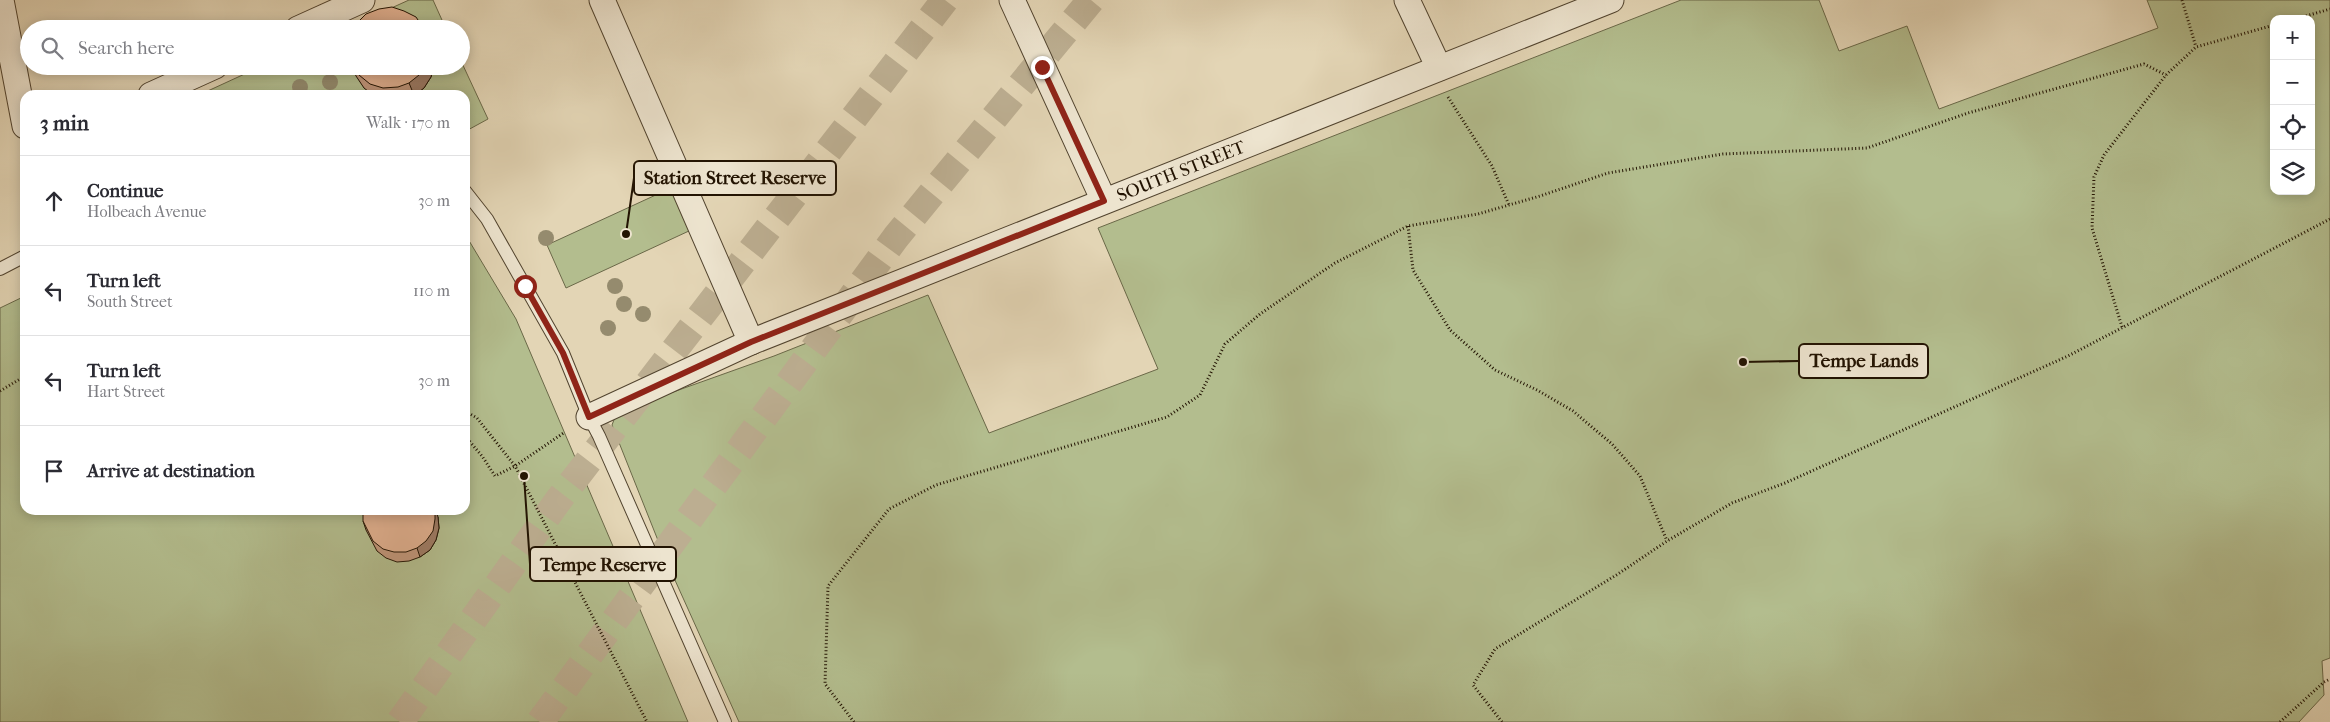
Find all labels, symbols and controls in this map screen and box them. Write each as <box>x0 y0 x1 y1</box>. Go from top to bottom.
map controls <box>2270 15 2315 195</box>
button: + <box>2270 15 2315 60</box>
search box <box>20 20 470 75</box>
icon: search <box>38 34 66 62</box>
text: Search here <box>78 37 174 59</box>
route end <box>1031 56 1054 79</box>
button: − <box>2270 60 2315 105</box>
button: locate <box>2270 105 2315 150</box>
text: 3 min <box>40 111 89 135</box>
text: Walk · 170 m <box>366 113 450 132</box>
street label: SOUTH STREET <box>1114 136 1249 206</box>
button: layers <box>2270 150 2315 195</box>
callout: Station Street Reserve <box>634 161 836 195</box>
text: Station Street Reserve <box>644 167 827 189</box>
text: Continue <box>87 180 163 202</box>
icon: ahead <box>40 187 68 215</box>
text: 30 m <box>418 191 450 210</box>
text: Holbeach Avenue <box>87 202 207 221</box>
text: Turn left <box>87 270 161 292</box>
route start <box>514 275 537 298</box>
icon: left <box>40 277 68 305</box>
text: 110 m <box>413 281 450 300</box>
text: South Street <box>87 292 173 311</box>
callout: Tempe Lands <box>1799 344 1928 378</box>
text: Tempe Lands <box>1809 350 1918 372</box>
text: Turn left <box>87 360 161 382</box>
icon: left <box>40 367 68 395</box>
text: 30 m <box>418 371 450 390</box>
text: Hart Street <box>87 382 165 401</box>
icon: arrive <box>40 457 68 485</box>
text: Arrive at destination <box>87 460 255 482</box>
callout: Tempe Reserve <box>530 547 676 581</box>
text: Tempe Reserve <box>539 554 667 576</box>

